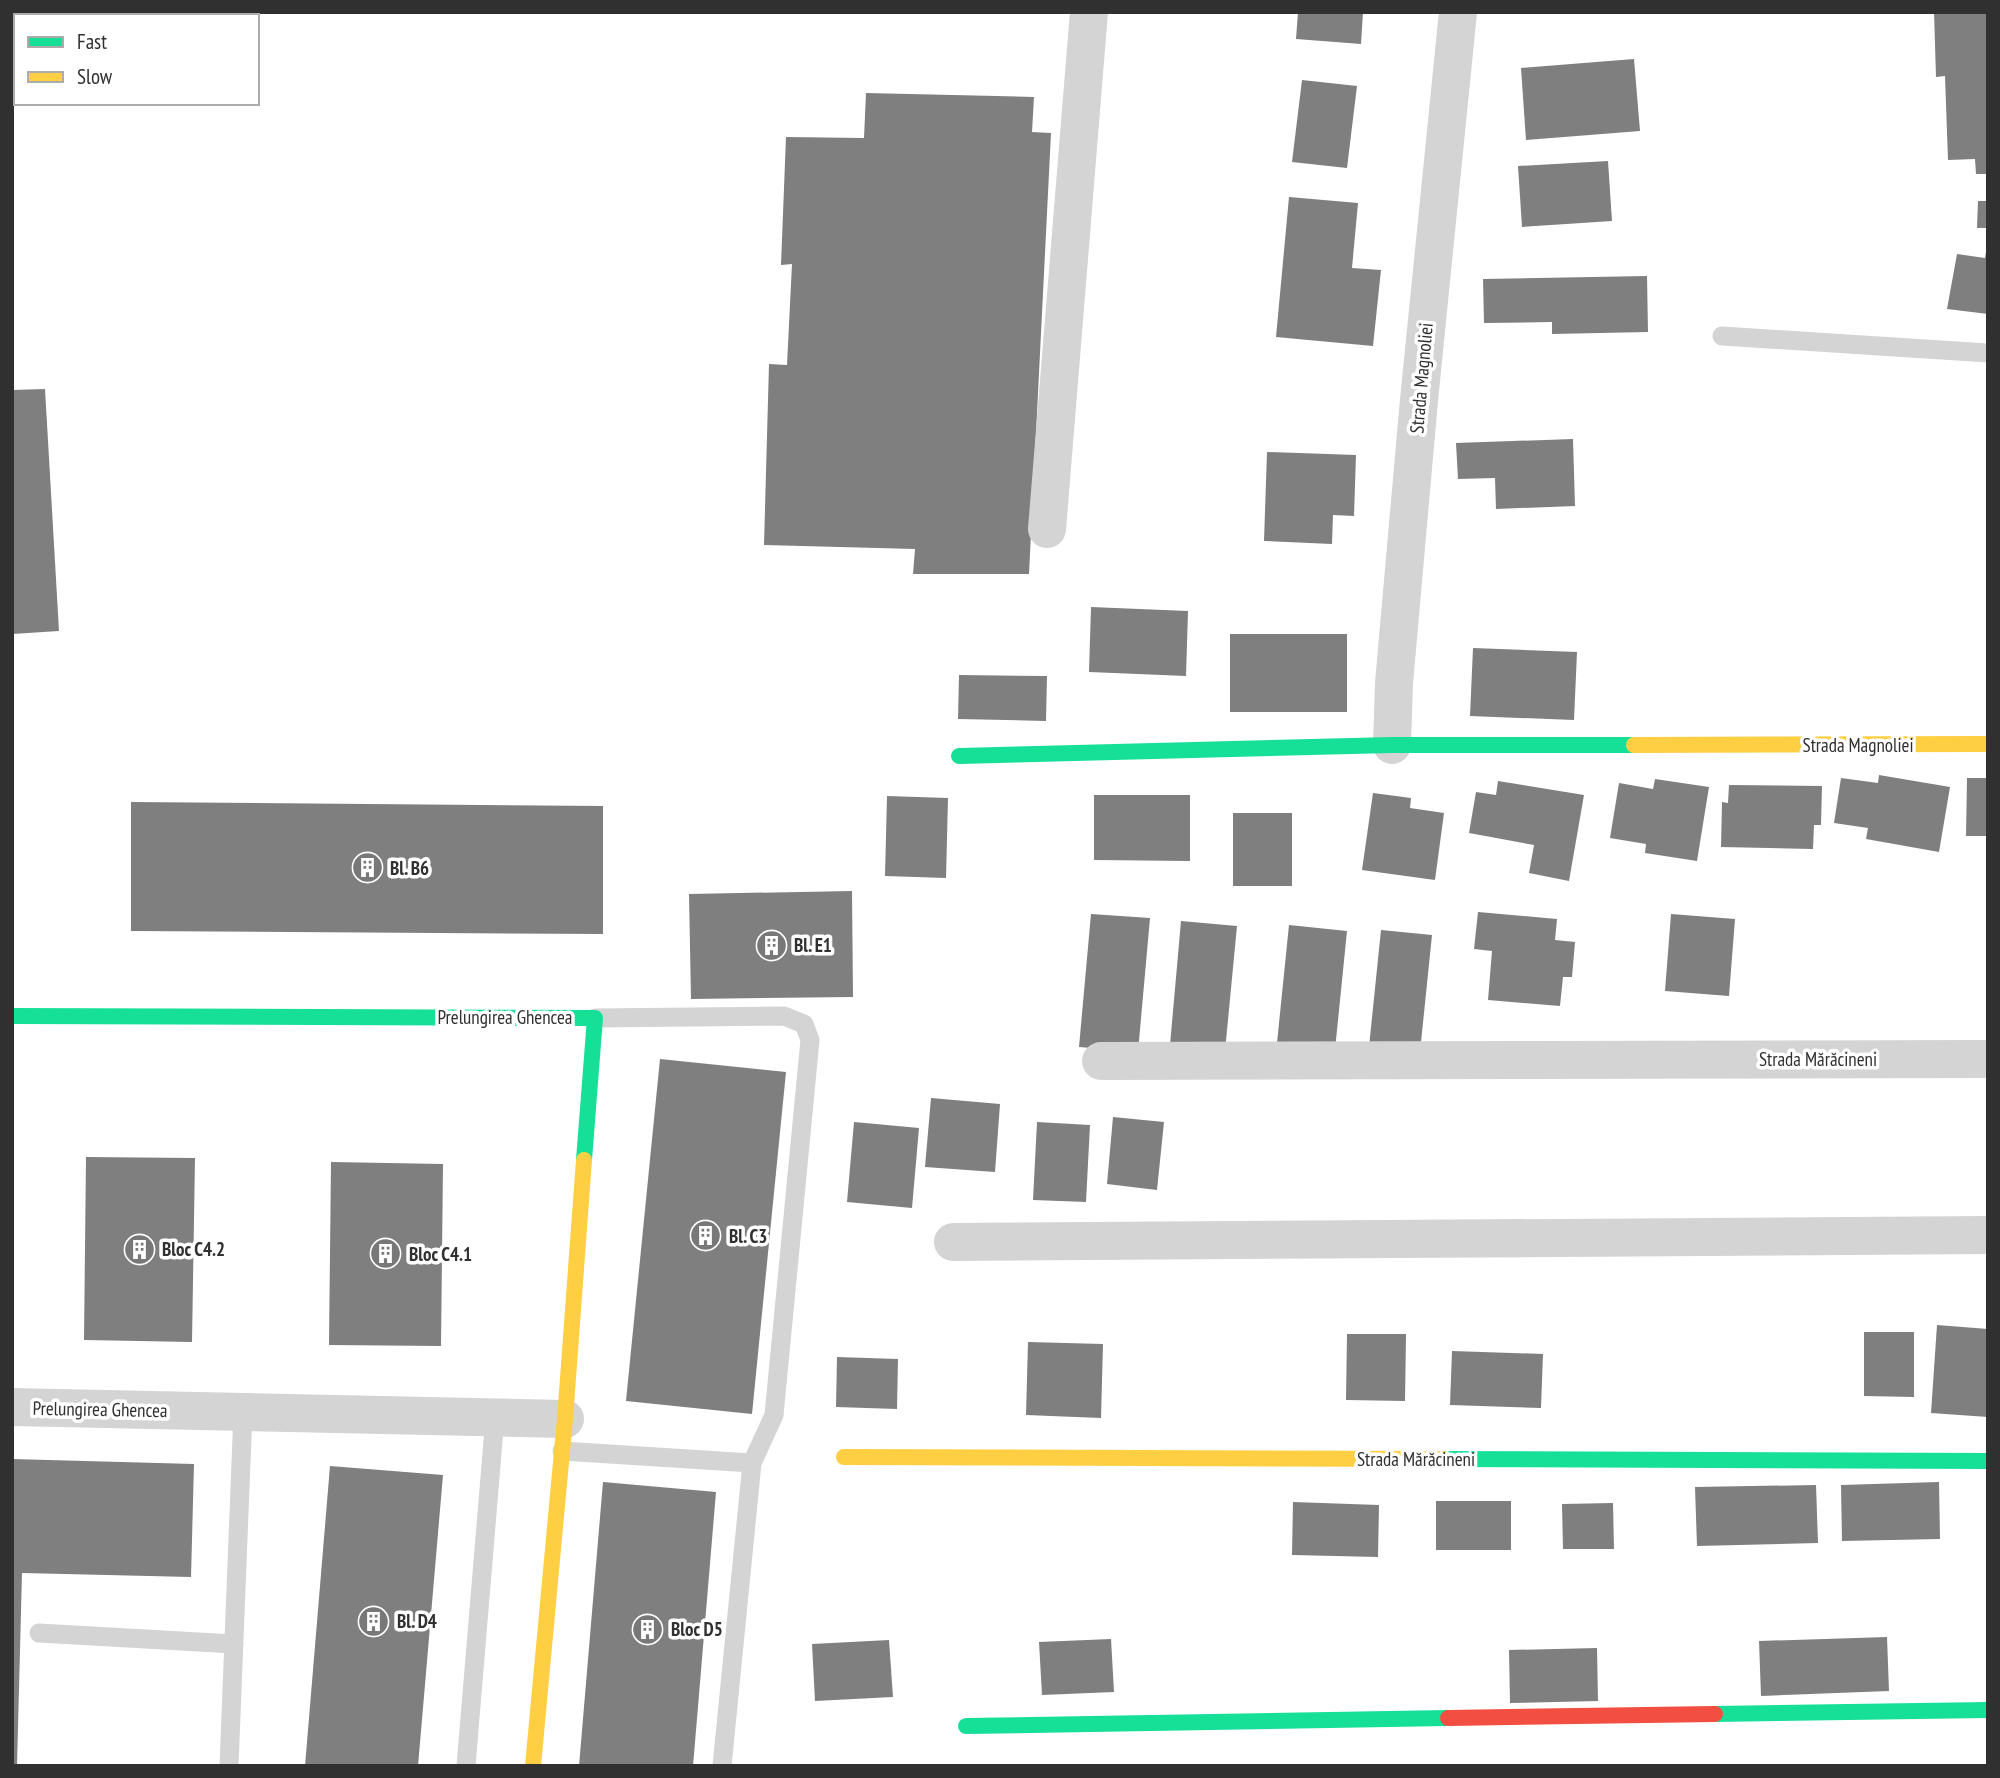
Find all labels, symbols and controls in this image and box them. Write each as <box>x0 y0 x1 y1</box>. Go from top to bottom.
legend <box>14 14 259 105</box>
text: Fast <box>77 28 107 55</box>
text: Slow <box>77 63 113 90</box>
street label: Strada Magnoliei <box>1404 322 1438 434</box>
street label: Strada Magnoliei <box>1803 733 1914 757</box>
building icon: Bl. B6 <box>350 851 384 885</box>
place label: Bl. B6 <box>390 856 429 880</box>
building icon: Bl. E1 <box>754 928 788 962</box>
place label: Bl. E1 <box>794 933 832 957</box>
street label: Prelungirea Ghencea <box>438 1005 572 1029</box>
street label: Strada Mărăcineni <box>1759 1047 1877 1071</box>
building icon: Bl. C3 <box>689 1219 723 1253</box>
place label: Bl. C3 <box>729 1224 767 1248</box>
building icon: Bloc C4.2 <box>122 1232 156 1266</box>
place label: Bloc C4.2 <box>162 1237 225 1261</box>
building icon: Bloc C4.1 <box>369 1237 403 1271</box>
place label: Bloc C4.1 <box>409 1242 472 1266</box>
street label: Prelungirea Ghencea <box>32 1396 168 1422</box>
street label: Strada Mărăcineni <box>1357 1447 1475 1471</box>
building icon: Bl. D4 <box>357 1604 391 1638</box>
place label: Bl. D4 <box>397 1609 437 1633</box>
building icon: Bloc D5 <box>631 1612 665 1646</box>
place label: Bloc D5 <box>671 1617 723 1641</box>

